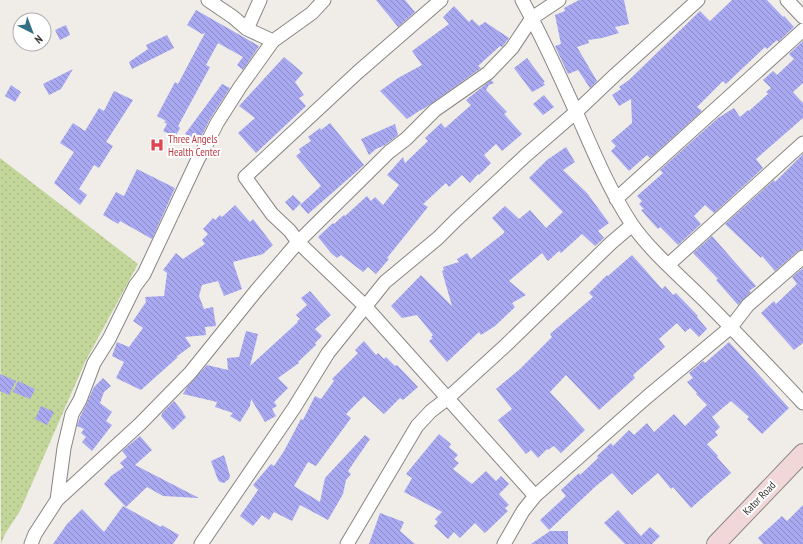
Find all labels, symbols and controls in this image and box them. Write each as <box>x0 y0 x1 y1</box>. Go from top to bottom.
north arrow <box>12 12 52 52</box>
text: N <box>32 32 46 47</box>
place label: Three Angels Health Center <box>168 132 220 159</box>
hospital icon: Three Angels Health Center <box>149 137 165 153</box>
street label: Kator Road <box>740 478 779 518</box>

